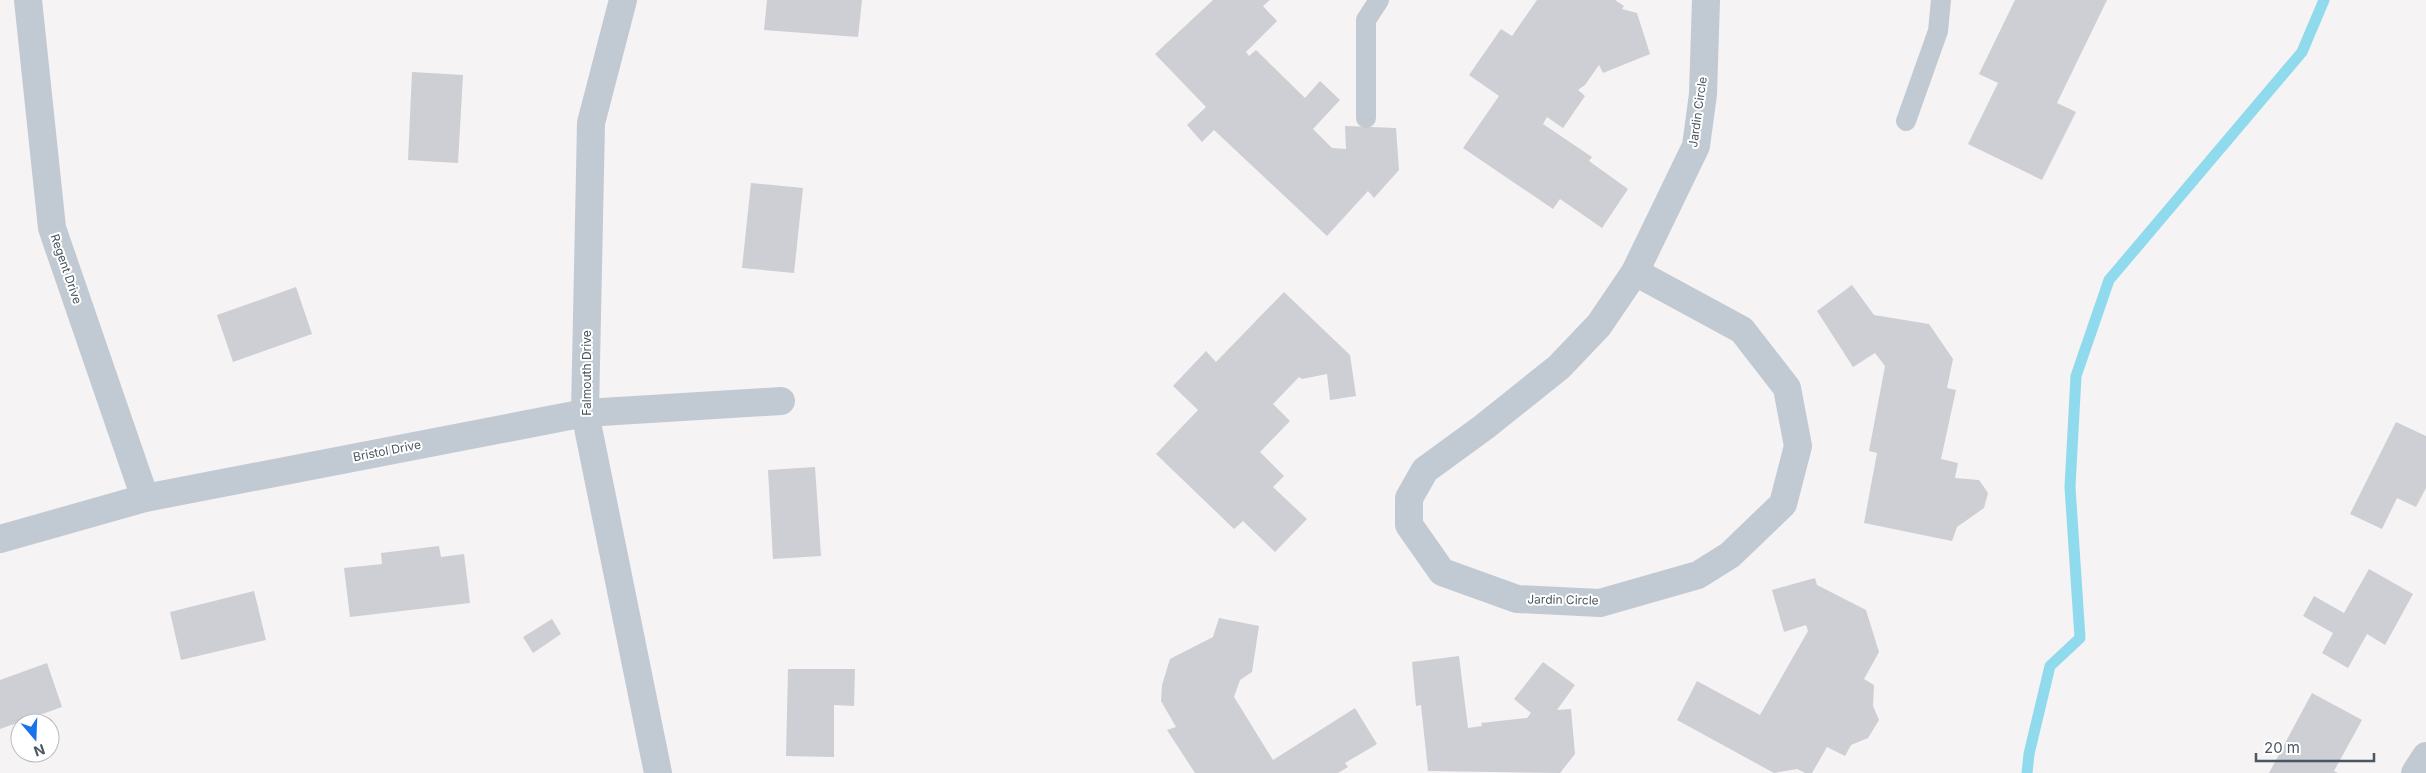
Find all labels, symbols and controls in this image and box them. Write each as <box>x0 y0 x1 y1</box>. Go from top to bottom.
street label: Jardin Circle <box>1685 76 1710 148</box>
street label: Regent Drive <box>47 232 85 306</box>
street label: Falmouth Drive <box>579 330 594 416</box>
street label: Bristol Drive <box>352 437 422 464</box>
street label: Jardin Circle <box>1527 591 1599 608</box>
north arrow <box>10 713 60 763</box>
scale bar <box>2256 730 2374 762</box>
text: 20 m <box>2264 738 2300 757</box>
text: N <box>32 741 47 761</box>

